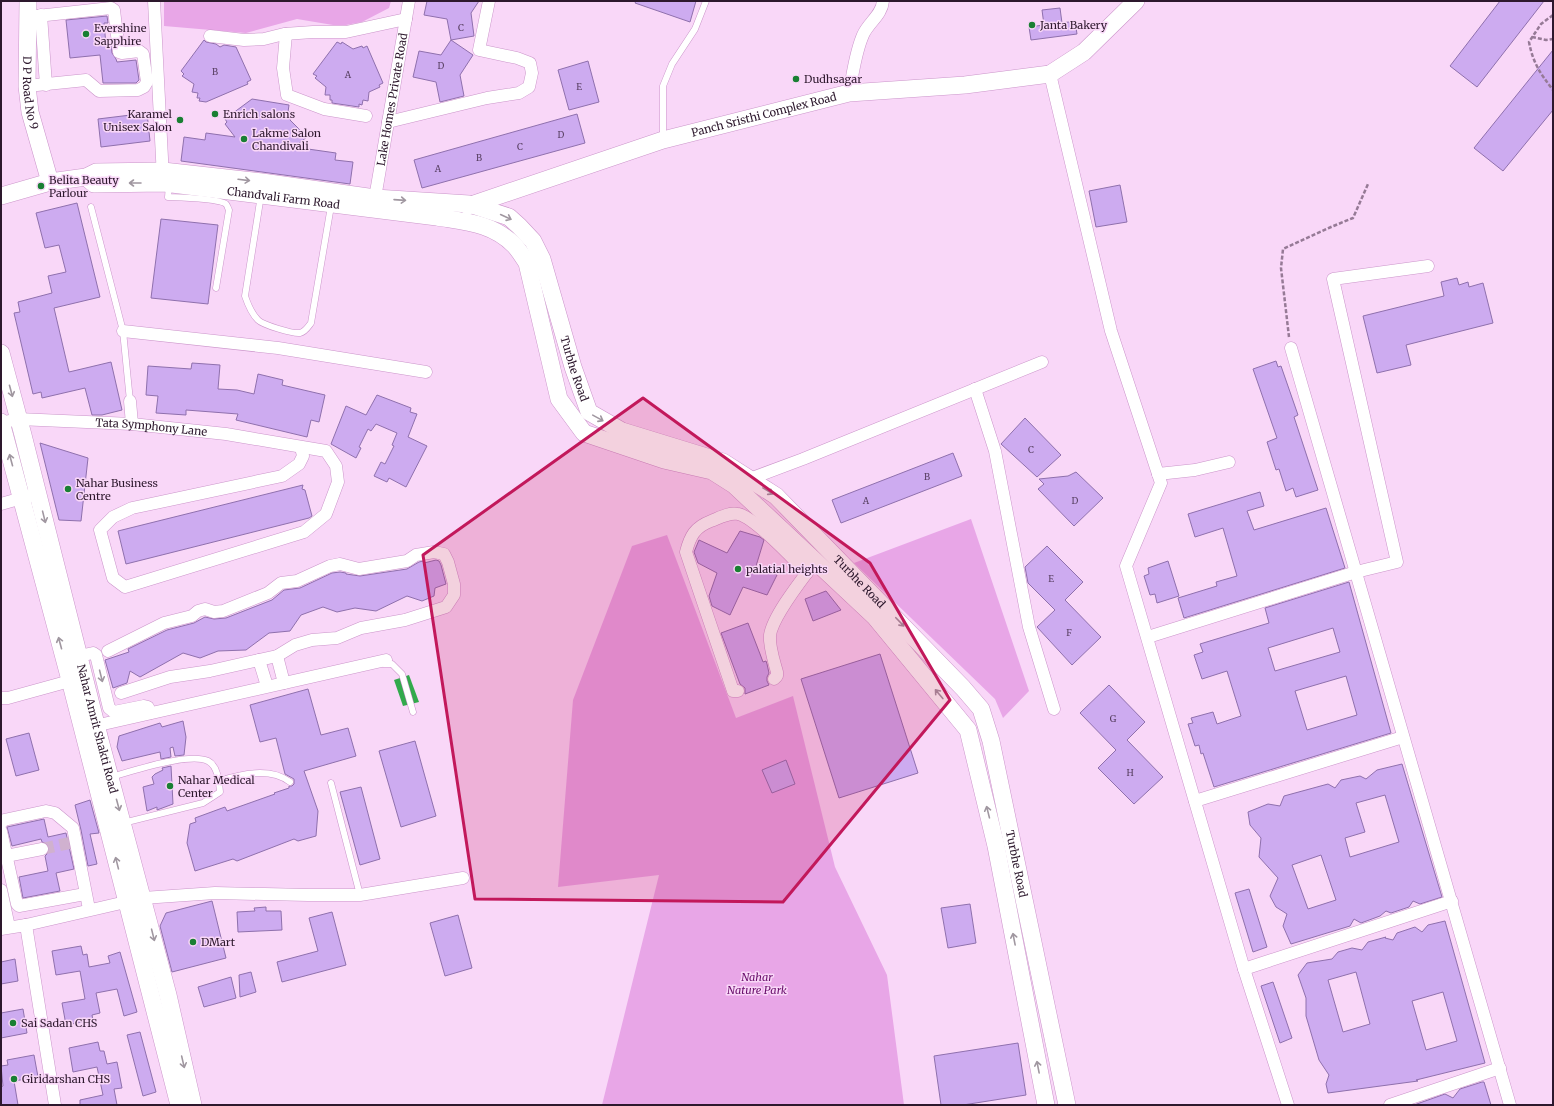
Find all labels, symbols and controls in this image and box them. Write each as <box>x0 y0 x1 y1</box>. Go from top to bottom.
place label: Janta Bakery <box>1039 18 1108 32</box>
marker: Janta Bakery <box>1027 20 1037 30</box>
place label: Evershine Sapphire <box>94 21 147 48</box>
house number: C <box>458 22 464 33</box>
marker: Evershine Sapphire <box>81 29 91 39</box>
street label: Lake Homes Private Road <box>374 32 410 167</box>
street label: D P Road No 9 <box>20 56 42 131</box>
house number: D <box>438 60 445 71</box>
house number: B <box>212 66 218 77</box>
house number: A <box>344 69 352 80</box>
place label: Dudhsagar <box>804 72 862 86</box>
marker: Dudhsagar <box>791 74 801 84</box>
house number: E <box>576 81 582 92</box>
street label: Panch Sristhi Complex Road <box>690 89 838 140</box>
place label: Karamel Unisex Salon <box>103 107 173 134</box>
place label: Enrich salons <box>223 107 295 121</box>
marker: Enrich salons <box>210 109 220 119</box>
marker: Karamel Unisex Salon <box>175 115 185 125</box>
place label: Lakme Salon Chandivali <box>252 126 322 153</box>
house number: D <box>558 129 565 140</box>
marker: Lakme Salon Chandivali <box>239 134 249 144</box>
house number: C <box>517 141 523 152</box>
house number: B <box>476 152 482 163</box>
house number: A <box>434 163 442 174</box>
place label: Belita Beauty Parlour <box>49 173 119 200</box>
one-way arrow <box>237 176 250 184</box>
one-way arrow <box>129 179 142 187</box>
marker: Belita Beauty Parlour <box>36 181 46 191</box>
street label: Chandvali Farm Road <box>226 184 341 212</box>
one-way arrow <box>393 196 406 203</box>
one-way arrow <box>499 214 511 221</box>
street label: Turbhe Road <box>557 334 592 404</box>
one-way arrow <box>8 384 15 397</box>
one-way arrow <box>592 414 604 422</box>
street label: Tata Symphony Lane <box>95 415 208 439</box>
house number: C <box>1028 444 1034 455</box>
one-way arrow <box>7 454 14 467</box>
house number: B <box>924 471 930 482</box>
place label: Nahar Business Centre <box>76 476 158 503</box>
marker: Nahar Business Centre <box>63 484 73 494</box>
one-way arrow <box>762 487 773 495</box>
house number: A <box>862 495 870 506</box>
house number: D <box>1072 495 1079 506</box>
one-way arrow <box>41 510 48 523</box>
street label: Turbhe Road <box>831 552 888 611</box>
place label: palatial heights <box>746 562 828 576</box>
marker: palatial heights <box>733 564 743 574</box>
house number: E <box>1048 573 1054 584</box>
one-way arrow <box>895 617 904 627</box>
house number: F <box>1066 627 1072 638</box>
one-way arrow <box>56 637 63 650</box>
street label: Nahar Amrit Shakti Road <box>74 663 121 795</box>
one-way arrow <box>98 669 105 682</box>
one-way arrow <box>934 689 943 700</box>
house number: G <box>1110 713 1117 724</box>
house number: H <box>1126 767 1134 778</box>
place label: Nahar Medical Center <box>178 773 255 800</box>
marker: Nahar Medical Center <box>165 781 175 791</box>
one-way arrow <box>115 798 122 811</box>
one-way arrow <box>983 806 991 819</box>
street label: Turbhe Road <box>1003 829 1031 899</box>
one-way arrow <box>113 857 121 870</box>
one-way arrow <box>149 929 157 942</box>
one-way arrow <box>1009 933 1017 946</box>
place label: DMart <box>201 935 236 949</box>
marker: DMart <box>188 937 198 947</box>
park label: Nahar Nature Park <box>727 970 787 997</box>
place label: Sai Sadan CHS <box>21 1016 98 1030</box>
marker: Sai Sadan CHS <box>8 1018 18 1028</box>
one-way arrow <box>180 1055 188 1068</box>
one-way arrow <box>1034 1061 1042 1074</box>
place label: Giridarshan CHS <box>22 1072 110 1086</box>
marker: Giridarshan CHS <box>9 1074 19 1084</box>

